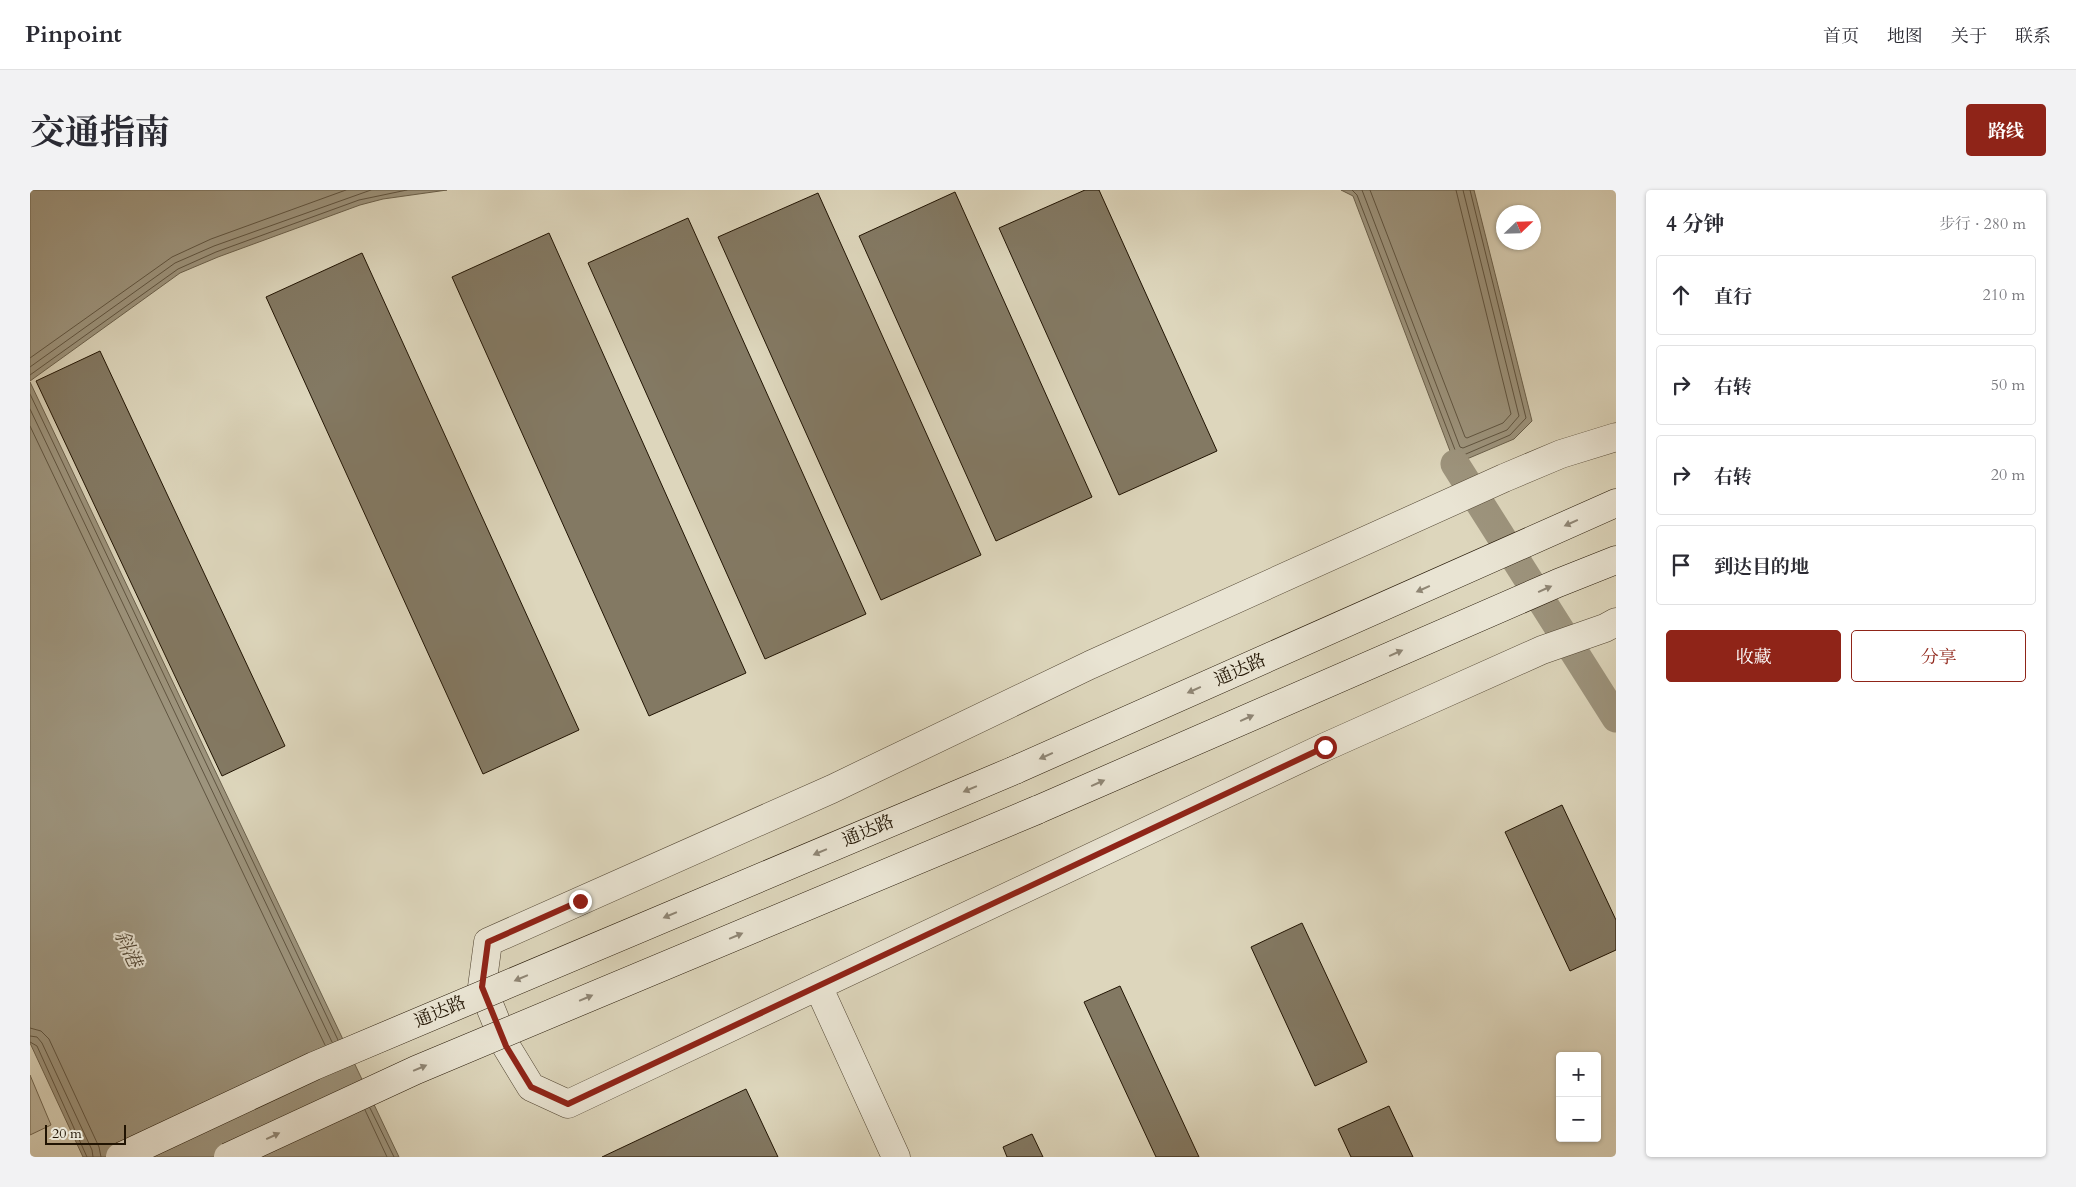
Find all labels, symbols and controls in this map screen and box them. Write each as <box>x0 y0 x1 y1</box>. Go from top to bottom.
text: Pinpoint <box>25 18 122 51</box>
text: 首页 <box>1823 24 1859 49</box>
text: 地图 <box>1887 24 1923 49</box>
text: 关于 <box>1951 24 1987 49</box>
text: 联系 <box>2015 24 2051 49</box>
button: 路线 <box>1966 104 2046 156</box>
text: 交通指南 <box>30 109 170 157</box>
north arrow <box>1496 205 1541 250</box>
text: 4 分钟 <box>1666 210 1724 239</box>
text: 步行 · 280 m <box>1939 213 2026 235</box>
icon: ahead <box>1667 281 1695 309</box>
text: 直行 <box>1714 284 1752 310</box>
text: 210 m <box>1983 284 2025 306</box>
icon: right <box>1667 371 1695 399</box>
text: 右转 <box>1714 374 1752 400</box>
text: 50 m <box>1991 374 2025 396</box>
icon: right <box>1667 461 1695 489</box>
text: 右转 <box>1714 464 1752 490</box>
text: 20 m <box>1991 464 2025 486</box>
one-way arrow <box>1564 519 1578 527</box>
icon: arrive <box>1667 551 1695 579</box>
text: 到达目的地 <box>1714 554 1809 580</box>
one-way arrow <box>1538 584 1552 592</box>
one-way arrow <box>1416 585 1430 593</box>
button: 收藏 <box>1666 630 1841 682</box>
button: 分享 <box>1851 630 2026 682</box>
street label: 通达路 <box>1210 648 1270 692</box>
one-way arrow <box>1389 649 1403 657</box>
one-way arrow <box>1187 687 1201 695</box>
one-way arrow <box>1240 714 1254 722</box>
route start <box>1314 736 1337 759</box>
one-way arrow <box>1039 752 1053 760</box>
one-way arrow <box>1091 779 1105 787</box>
one-way arrow <box>963 785 977 793</box>
street label: 通达路 <box>838 809 898 853</box>
one-way arrow <box>813 848 827 856</box>
route end <box>569 890 592 913</box>
one-way arrow <box>662 911 677 919</box>
water label: 斜港 <box>108 926 149 974</box>
one-way arrow <box>729 931 743 939</box>
one-way arrow <box>514 975 528 983</box>
street label: 通达路 <box>410 990 470 1034</box>
one-way arrow <box>579 994 593 1002</box>
map controls <box>1556 1052 1601 1142</box>
button: + <box>1556 1052 1601 1097</box>
one-way arrow <box>413 1064 427 1072</box>
button: − <box>1556 1097 1601 1142</box>
scale bar <box>45 1122 126 1145</box>
text: 20 m <box>52 1124 82 1143</box>
one-way arrow <box>266 1132 280 1140</box>

